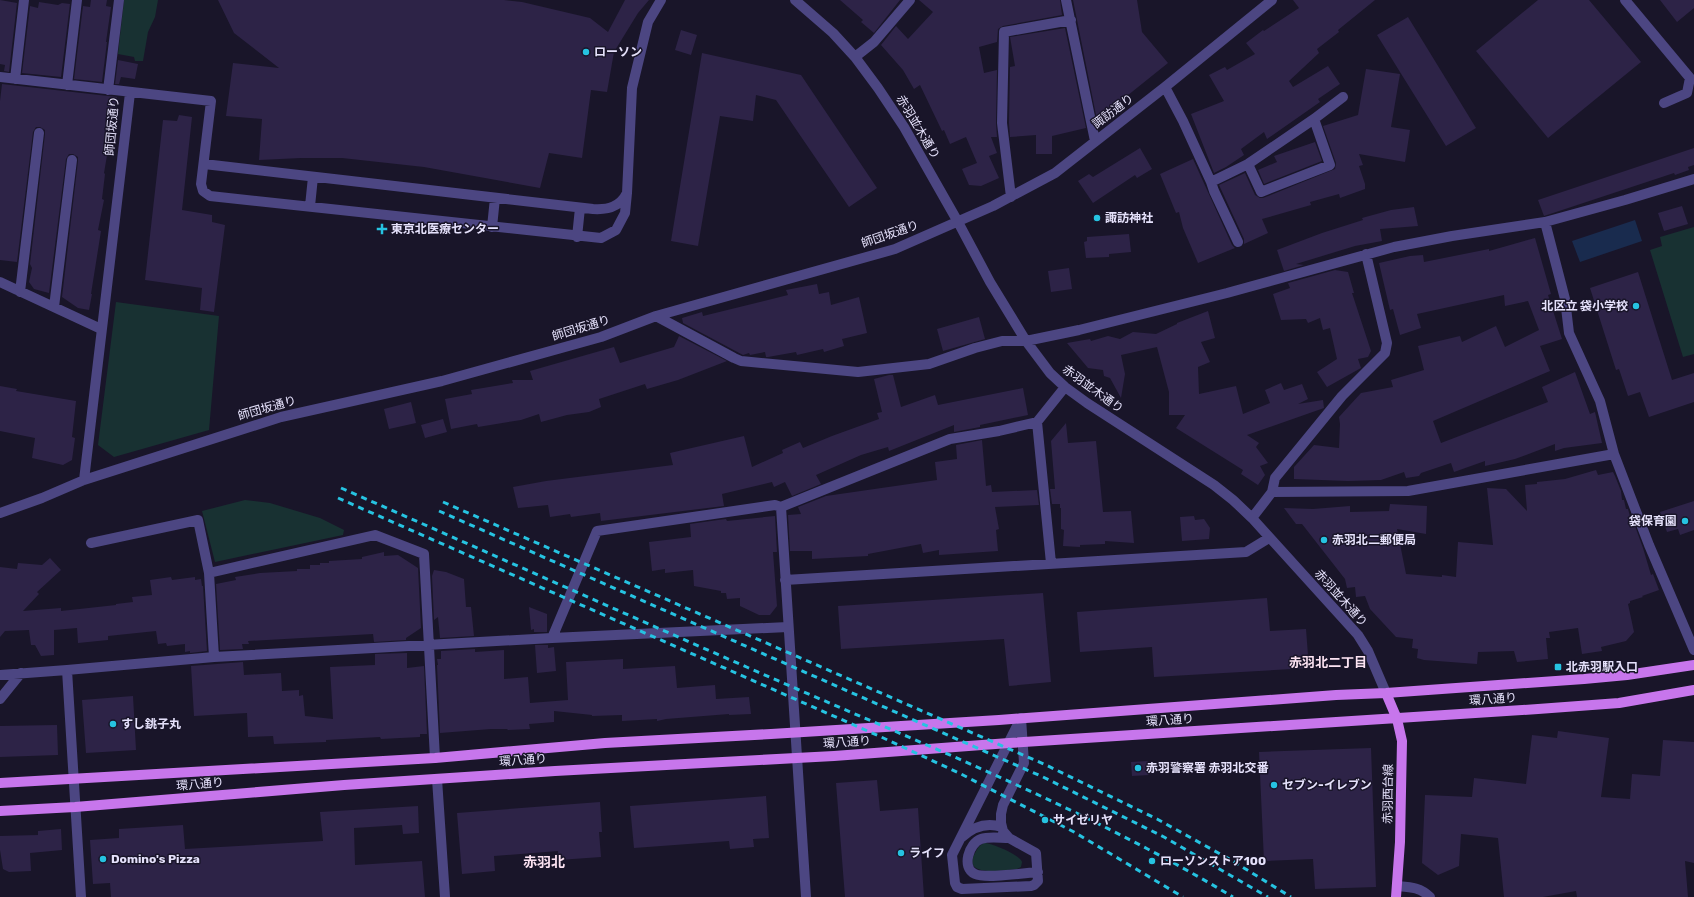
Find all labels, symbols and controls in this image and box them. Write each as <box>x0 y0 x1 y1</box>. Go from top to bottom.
place label: ローソン <box>594 45 642 59</box>
marker: ローソン <box>581 47 591 57</box>
street label: 諏訪通り <box>1090 91 1136 131</box>
street label: 赤羽並木通り <box>893 93 943 161</box>
street label: 師団坂通り <box>102 95 122 157</box>
place label: 諏訪神社 <box>1105 211 1153 225</box>
marker: 諏訪神社 <box>1092 213 1102 223</box>
street label: 師団坂通り <box>859 218 921 250</box>
place label: 東京北医療センター <box>391 222 499 236</box>
marker: 東京北医療センター <box>376 223 388 235</box>
place label: 北区立 袋小学校 <box>1541 299 1628 313</box>
marker: 北区立 袋小学校 <box>1631 301 1641 311</box>
street label: 師団坂通り <box>550 313 612 343</box>
street label: 赤羽並木通り <box>1060 362 1126 416</box>
street label: 師団坂通り <box>236 393 298 423</box>
place label: 袋保育園 <box>1628 514 1677 528</box>
marker: 袋保育園 <box>1680 516 1690 526</box>
place label: 赤羽北二郵便局 <box>1332 533 1416 547</box>
marker: 赤羽北二郵便局 <box>1319 535 1329 545</box>
street label: 赤羽並木通り <box>1312 567 1370 629</box>
district label: 赤羽北二丁目 <box>1289 655 1367 670</box>
place label: 北赤羽駅入口 <box>1566 660 1638 674</box>
marker: 北赤羽駅入口 <box>1553 662 1563 672</box>
street label: 環八通り <box>1469 690 1517 708</box>
street label: 環八通り <box>1146 711 1194 729</box>
place label: すし銚子丸 <box>121 717 181 731</box>
marker: すし銚子丸 <box>108 719 118 729</box>
street label: 環八通り <box>823 733 871 751</box>
street label: 環八通り <box>499 751 547 769</box>
place label: 赤羽警察署 赤羽北交番 <box>1146 761 1270 775</box>
marker: 赤羽警察署 赤羽北交番 <box>1133 763 1143 773</box>
street label: 赤羽西台線 <box>1380 764 1396 824</box>
street label: 環八通り <box>175 775 225 793</box>
place label: セブン-イレブン <box>1282 778 1372 792</box>
marker: セブン-イレブン <box>1269 780 1279 790</box>
place label: サイゼリヤ <box>1053 813 1113 827</box>
marker: サイゼリヤ <box>1040 815 1050 825</box>
place label: ライフ <box>909 846 945 860</box>
marker: ライフ <box>896 848 906 858</box>
place label: Domino's Pizza <box>111 852 200 866</box>
marker: Domino's Pizza <box>98 854 108 864</box>
district label: 赤羽北 <box>523 854 565 871</box>
place label: ローソンストア100 <box>1160 854 1266 868</box>
marker: ローソンストア100 <box>1147 856 1157 866</box>

